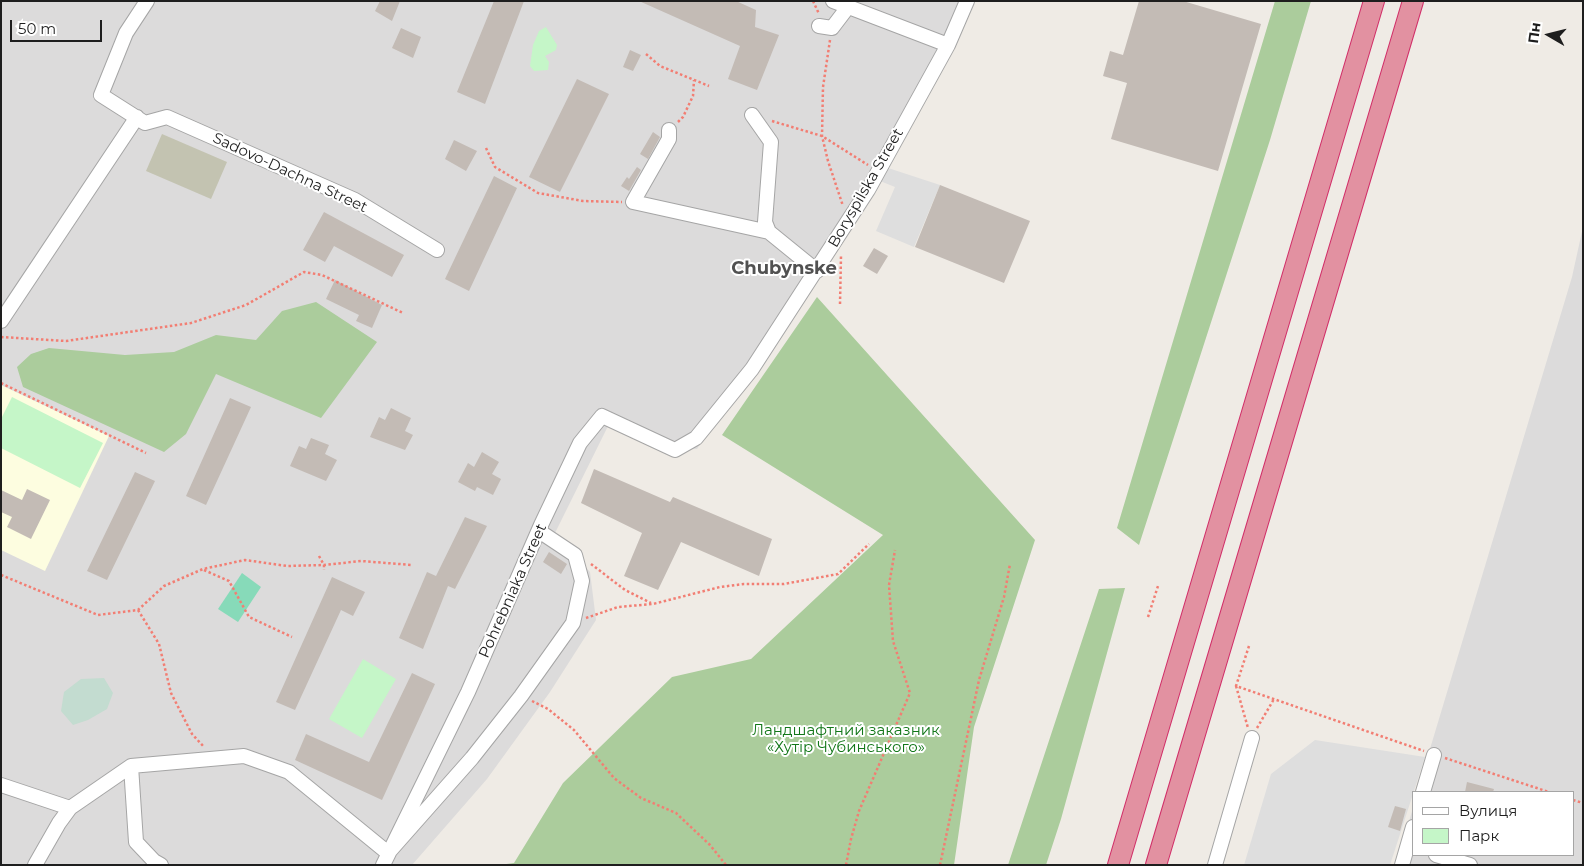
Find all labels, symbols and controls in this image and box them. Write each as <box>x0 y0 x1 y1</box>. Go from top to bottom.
scale bar <box>12 10 105 42</box>
north arrow <box>1524 10 1574 60</box>
text: 50 m <box>18 19 56 38</box>
text: Пн <box>1524 21 1545 45</box>
street label: Boryspilska Street <box>825 125 907 251</box>
street label: Sadovo-Dachna Street <box>210 129 370 217</box>
district label: Chubynske <box>731 258 837 280</box>
street label: Pohrebniaka Street <box>475 521 551 661</box>
park label: Ландшафтний заказник «Хутір Чубинського» <box>752 722 940 757</box>
legend <box>1412 791 1574 856</box>
text: Вулиця <box>1459 801 1517 820</box>
text: Парк <box>1459 826 1499 845</box>

